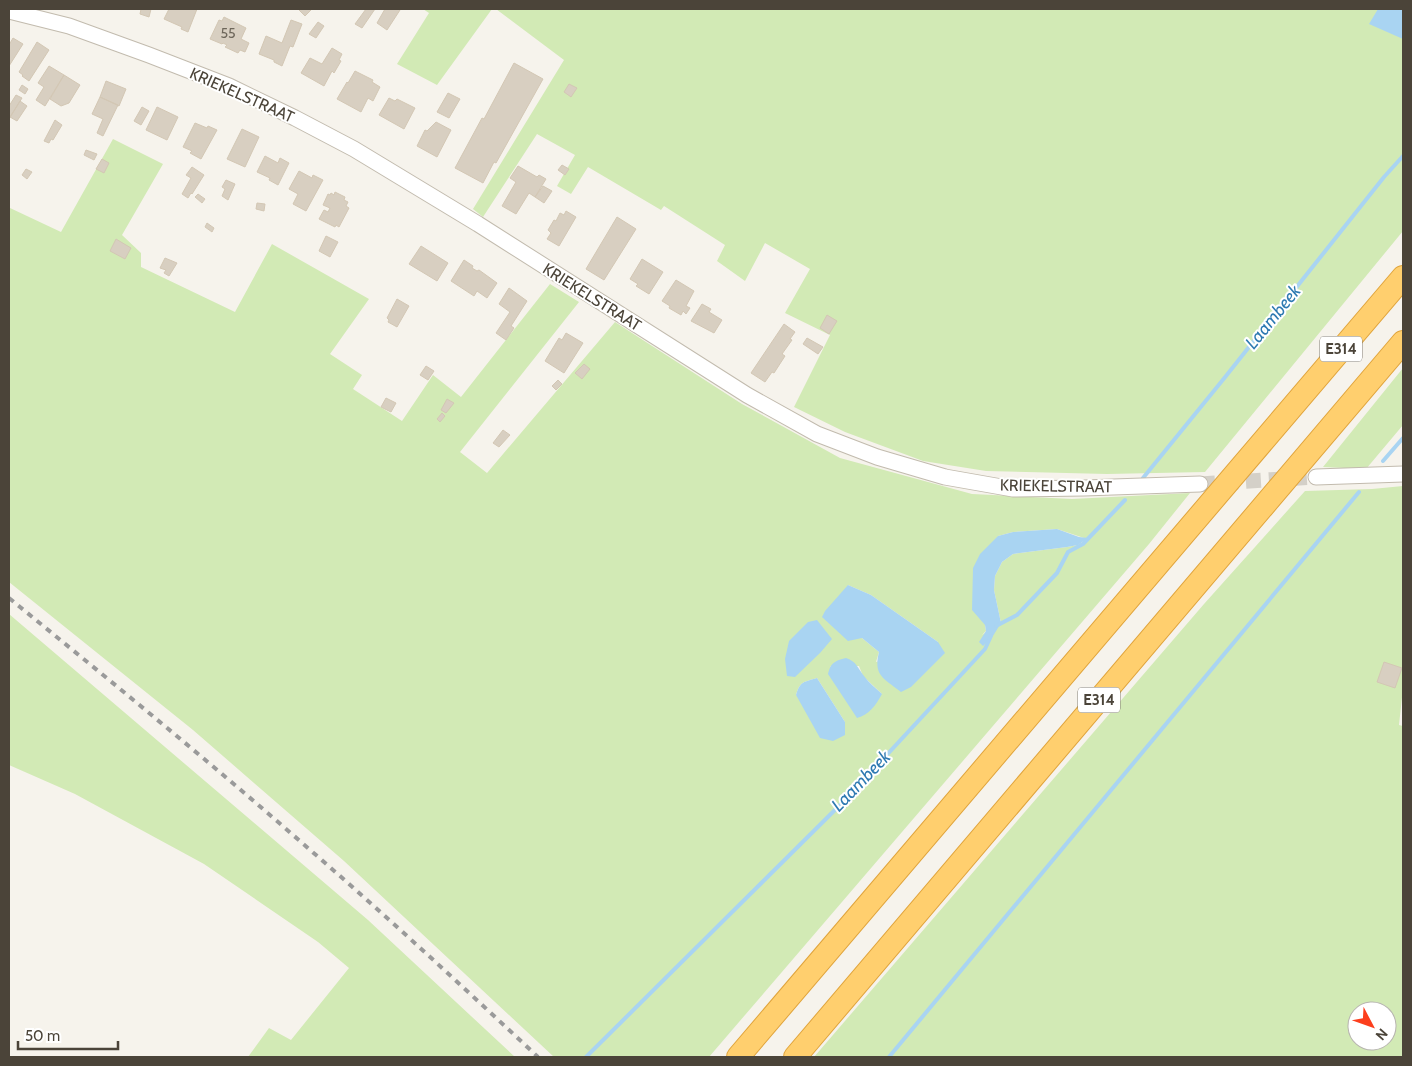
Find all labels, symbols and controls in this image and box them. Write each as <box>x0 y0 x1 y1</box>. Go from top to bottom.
house number: 55 <box>220 24 236 42</box>
street label: KRIEKELSTRAAT <box>187 63 298 127</box>
street label: KRIEKELSTRAAT <box>539 259 645 335</box>
water label: Laambeek <box>1241 280 1306 353</box>
road number: E314 <box>1320 336 1362 362</box>
street label: KRIEKELSTRAAT <box>1000 476 1113 496</box>
road number: E314 <box>1078 688 1120 712</box>
water label: Laambeek <box>827 745 896 816</box>
north arrow <box>1347 1001 1397 1051</box>
scale bar <box>18 1018 118 1050</box>
text: N <box>1372 1025 1392 1044</box>
text: 50 m <box>25 1027 60 1045</box>

